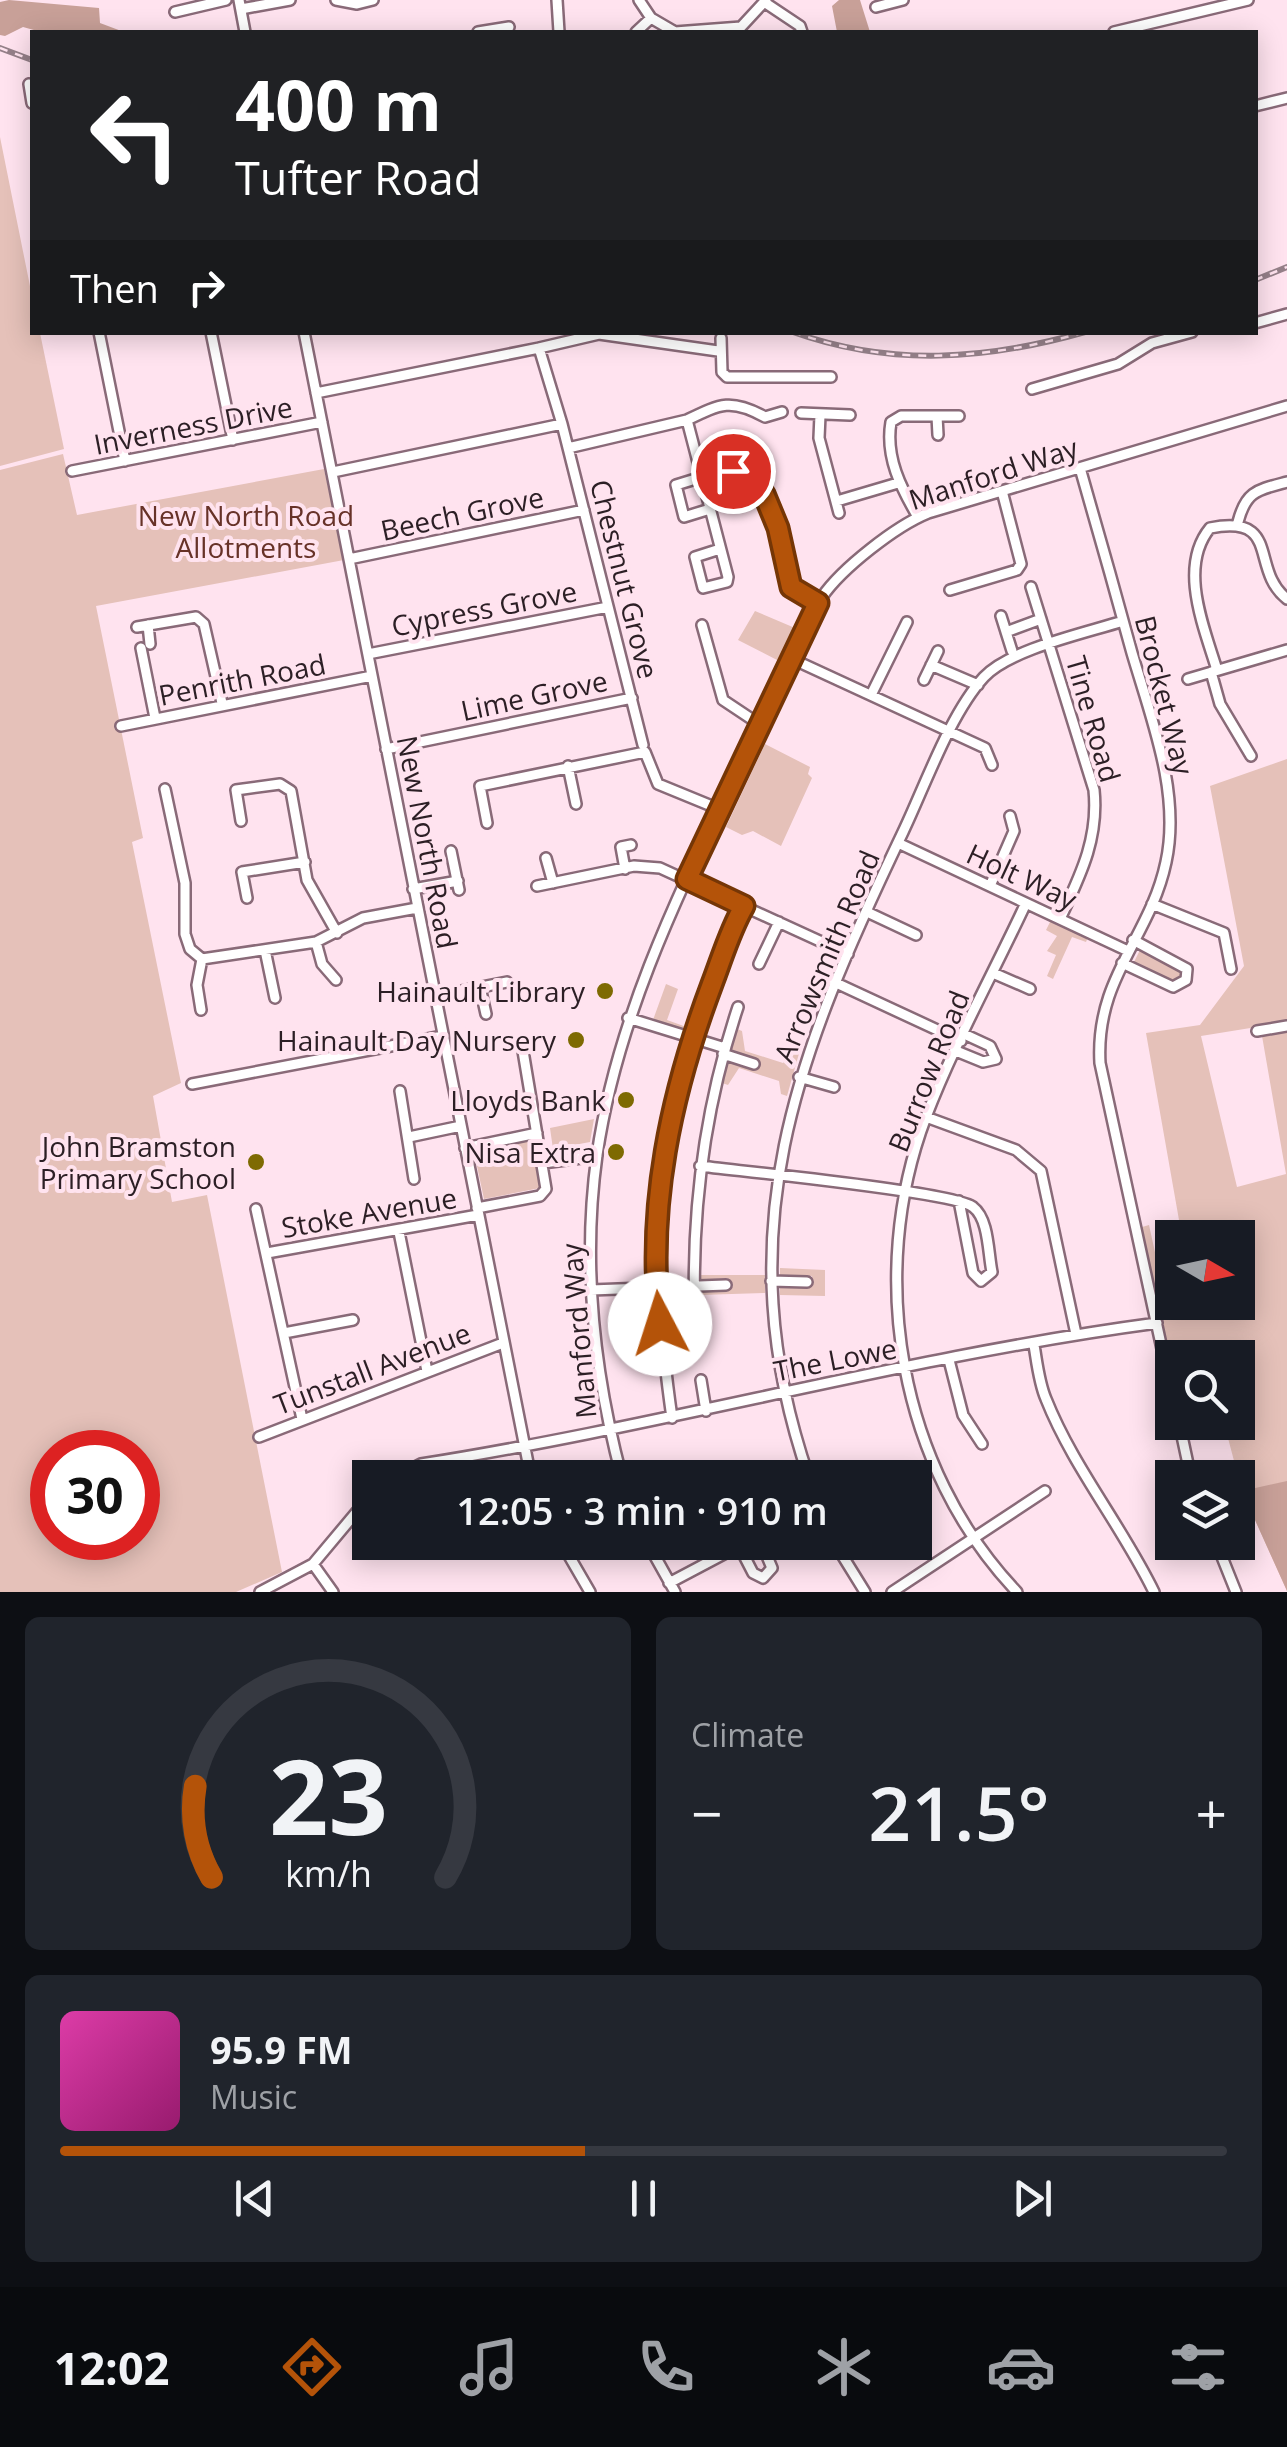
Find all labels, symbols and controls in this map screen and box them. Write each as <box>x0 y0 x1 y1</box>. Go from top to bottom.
text: 400 m <box>235 56 442 152</box>
icon: left <box>70 70 200 200</box>
text: Tufter Road <box>235 147 481 208</box>
icon: right <box>179 260 234 315</box>
text: Then <box>70 262 159 314</box>
street label: Inverness Drive <box>90 387 296 463</box>
street label: Manford Way <box>904 428 1083 518</box>
pin <box>691 429 776 514</box>
icon: arrive <box>706 444 761 499</box>
street label: Chestnut Grove <box>582 476 668 682</box>
street label: Beech Grove <box>377 477 547 549</box>
park label: New North Road Allotments <box>138 496 354 566</box>
street label: Cypress Grove <box>388 571 580 645</box>
street label: Brocket Way <box>1127 611 1203 780</box>
street label: Penrith Road <box>155 644 329 714</box>
street label: Tine Road <box>1058 652 1130 786</box>
street label: Lime Grove <box>457 661 611 729</box>
street label: New North Road <box>389 732 467 952</box>
street label: Holt Way <box>961 834 1084 918</box>
street label: Arrowsmith Road <box>764 844 888 1068</box>
place label: Hainault Library <box>376 972 586 1010</box>
marker: Hainault Library <box>594 980 616 1002</box>
street label: Burrow Road <box>878 985 978 1157</box>
place label: Hainault Day Nursery <box>277 1021 557 1059</box>
marker: Hainault Day Nursery <box>565 1029 587 1051</box>
place label: Lloyds Bank <box>450 1081 606 1119</box>
marker: Lloyds Bank <box>615 1089 637 1111</box>
place label: John Bramston Primary School <box>39 1127 236 1197</box>
place label: Nisa Extra <box>464 1133 596 1171</box>
marker: Nisa Extra <box>605 1141 627 1163</box>
marker: John Bramston Primary School <box>245 1151 267 1173</box>
street label: Stoke Avenue <box>278 1178 460 1246</box>
north arrow <box>1155 1220 1255 1320</box>
map controls <box>1155 1220 1255 1560</box>
street label: Manford Way <box>551 1241 605 1420</box>
position arrow <box>608 1272 712 1376</box>
street label: Tunstall Avenue <box>268 1313 476 1423</box>
street label: The Lowe <box>770 1328 900 1390</box>
button: search <box>1155 1340 1255 1440</box>
speed limit sign: 30 <box>30 1430 160 1560</box>
button: layers <box>1155 1460 1255 1560</box>
text: 12:05 · 3 min · 910 m <box>456 1484 828 1536</box>
text: Climate <box>691 1713 804 1756</box>
text: 23 <box>269 1724 387 1865</box>
text: 21.5° <box>868 1761 1050 1863</box>
text: − <box>691 1775 722 1850</box>
text: + <box>1196 1775 1227 1850</box>
text: km/h <box>285 1849 371 1897</box>
text: 95.9 FM <box>210 2023 353 2075</box>
text: Music <box>210 2075 297 2118</box>
icon: previous <box>227 2171 282 2226</box>
icon: pause <box>616 2171 671 2226</box>
icon: next <box>1005 2171 1060 2226</box>
icon: directions <box>277 2332 347 2402</box>
icon: music <box>454 2332 524 2402</box>
icon: phone <box>631 2332 701 2402</box>
icon: climate <box>809 2332 879 2402</box>
icon: car <box>986 2332 1056 2402</box>
icon: filters <box>1163 2332 1233 2402</box>
text: 12:02 <box>54 2337 169 2398</box>

